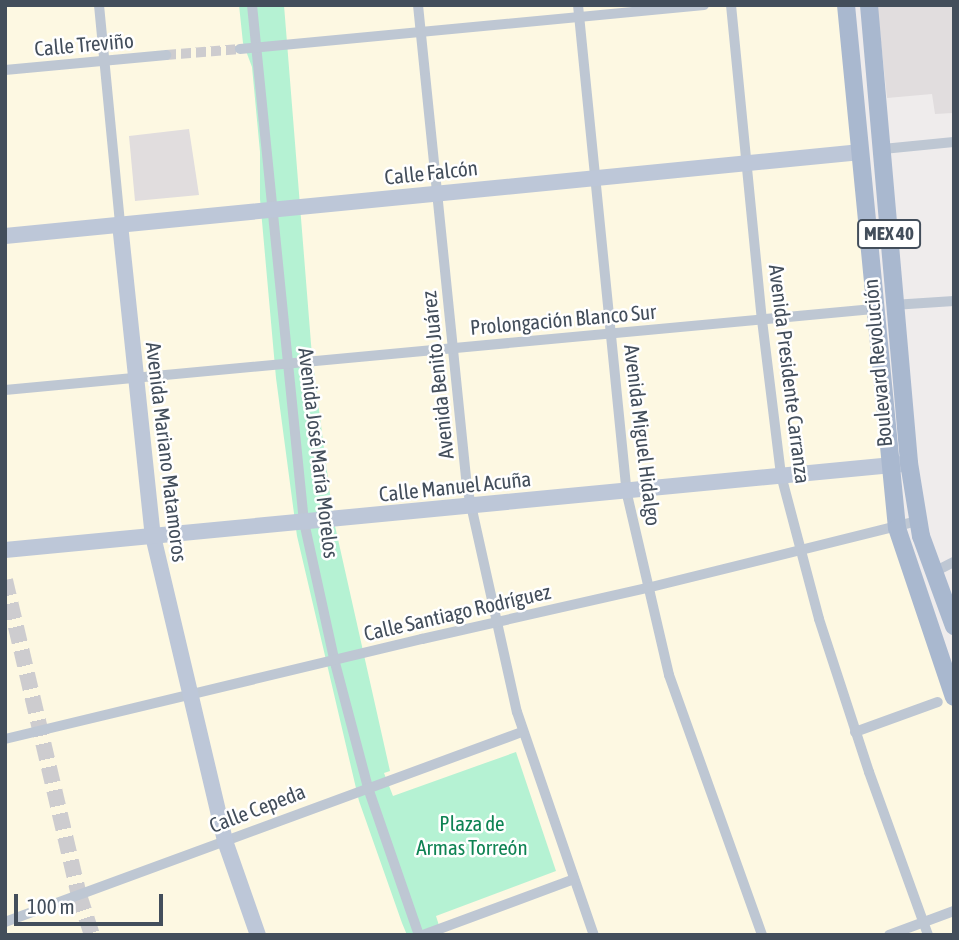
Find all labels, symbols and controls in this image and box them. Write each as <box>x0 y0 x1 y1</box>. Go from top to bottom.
street label: Calle Treviño <box>33 27 135 61</box>
street label: Calle Falcón <box>383 155 479 189</box>
road number: MEX 40 <box>856 218 922 250</box>
street label: Avenida Presidente Carranza <box>764 263 816 485</box>
street label: Boulevard Revolución <box>857 278 897 448</box>
street label: Avenida Benito Juárez <box>416 290 458 460</box>
street label: Prolongación Blanco Sur <box>469 298 657 340</box>
street label: Avenida Mariano Matamoros <box>141 341 193 563</box>
street label: Avenida Miguel Hidalgo <box>619 343 667 527</box>
street label: Avenida José María Morelos <box>294 346 344 560</box>
street label: Calle Manuel Acuña <box>378 465 532 507</box>
street label: Calle Santiago Rodríguez <box>361 578 553 646</box>
street label: Calle Cepeda <box>206 778 308 838</box>
park label: Plaza de Armas Torreón <box>416 810 528 860</box>
scale bar <box>18 880 166 924</box>
text: 100 m <box>27 894 75 918</box>

